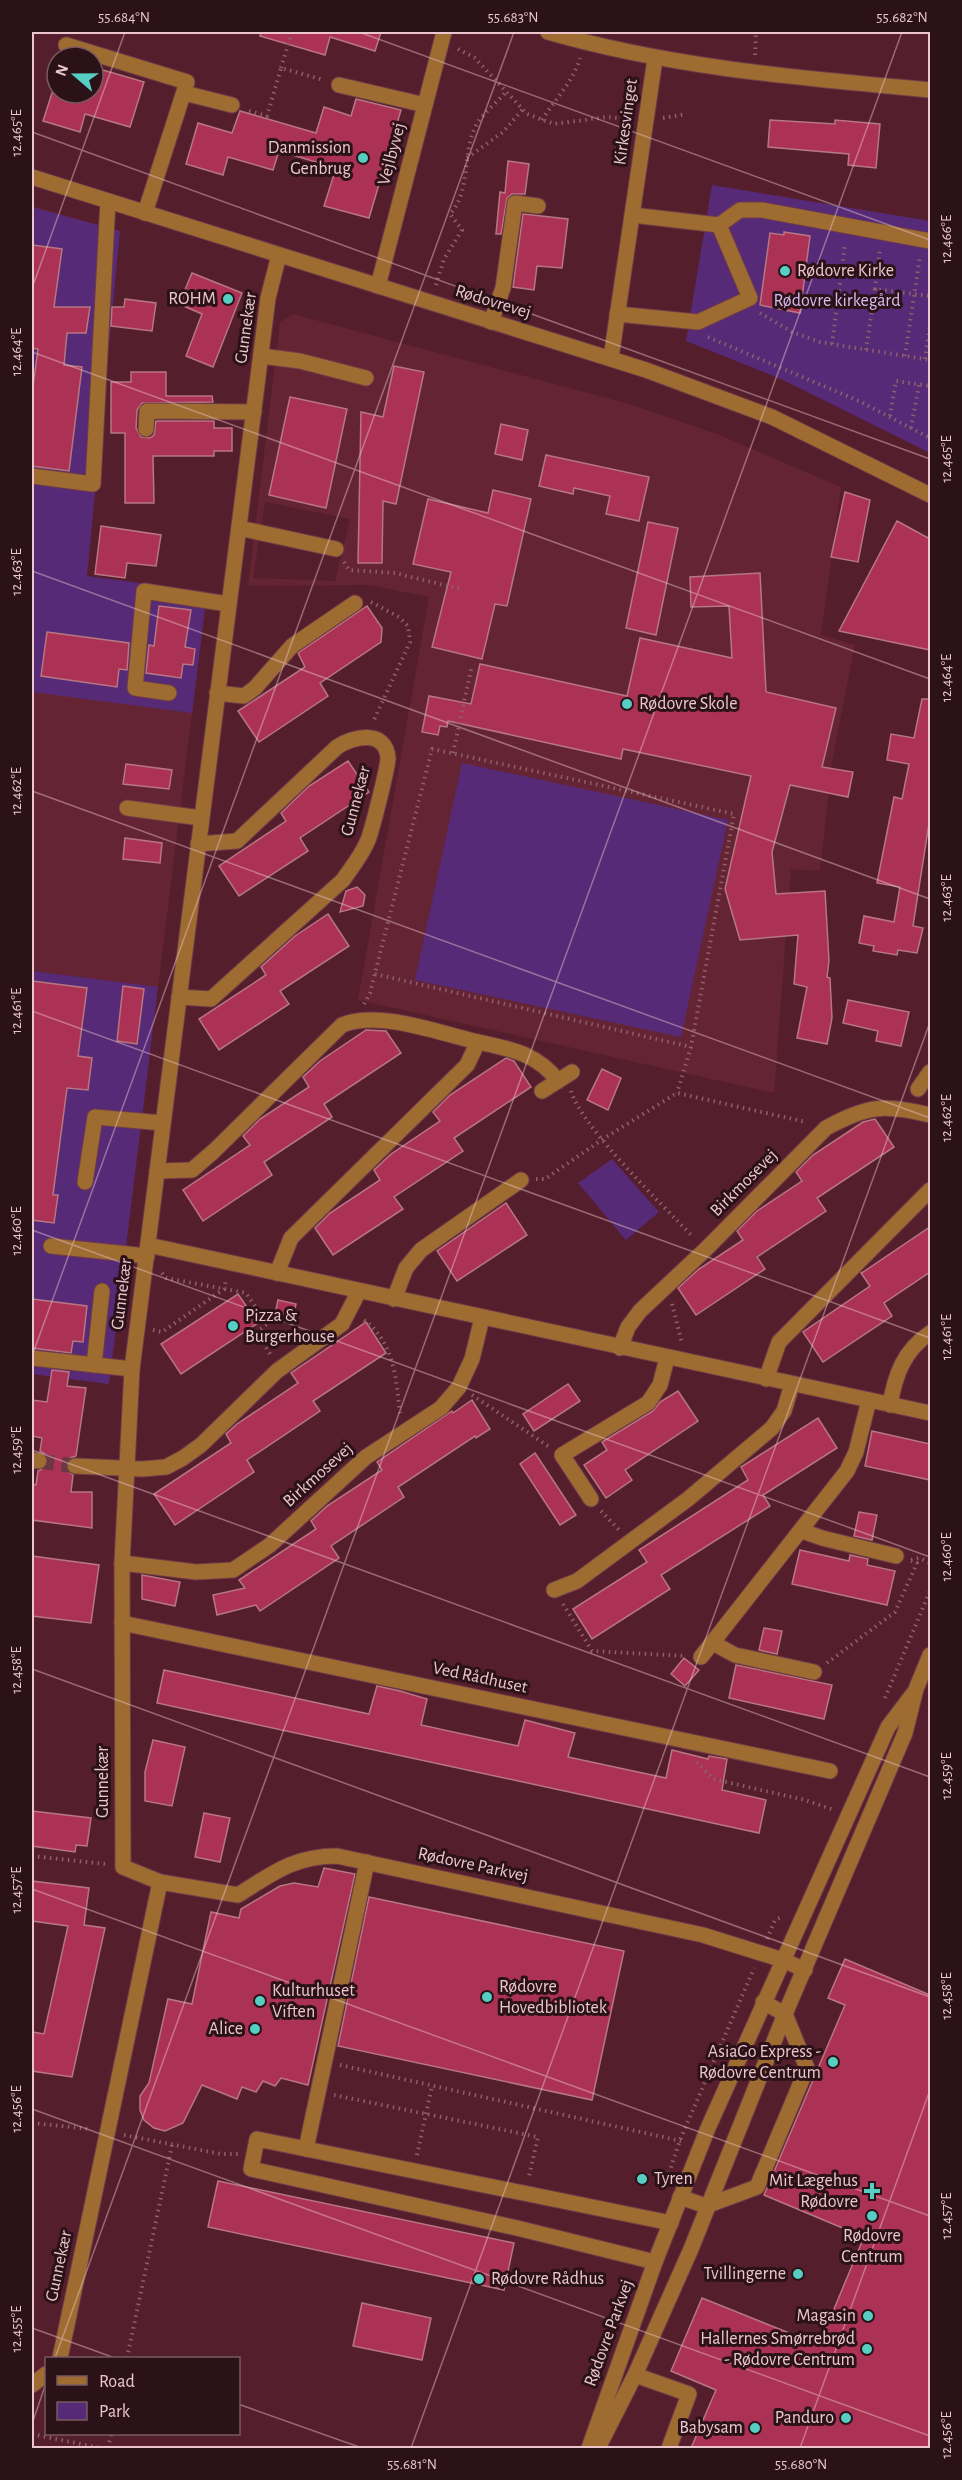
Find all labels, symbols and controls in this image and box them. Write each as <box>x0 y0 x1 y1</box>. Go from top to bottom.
text: 55.684°N <box>98 10 150 25</box>
text: 55.683°N <box>488 10 538 25</box>
text: 55.682°N <box>876 10 928 25</box>
north arrow <box>45 45 105 105</box>
text: N <box>52 62 71 78</box>
street label: Kirkesvinget <box>611 77 641 166</box>
text: 12.465°E <box>9 109 24 157</box>
street label: Vejlbyvej <box>375 121 409 187</box>
place label: Danmission Genbrug <box>268 139 351 178</box>
marker: Danmission Genbrug <box>356 151 370 165</box>
text: 12.466°E <box>939 215 954 263</box>
place label: Rødovre Kirke <box>797 262 894 280</box>
marker: Rødovre Kirke <box>778 264 792 278</box>
street label: Rødovrevej <box>453 282 533 322</box>
place label: ROHM <box>168 290 216 308</box>
street label: Gunnekær <box>232 291 260 365</box>
marker: ROHM <box>221 292 235 306</box>
park label: Rødovre kirkegård <box>774 292 901 310</box>
text: 12.464°E <box>9 328 24 376</box>
text: 12.465°E <box>939 435 954 483</box>
text: 12.463°E <box>9 548 24 596</box>
text: 12.464°E <box>939 654 954 702</box>
place label: Rødovre Skole <box>639 695 738 713</box>
marker: Rødovre Skole <box>620 697 634 711</box>
street label: Gunnekær <box>338 764 374 838</box>
text: 12.462°E <box>9 767 24 815</box>
text: 12.463°E <box>939 874 954 922</box>
text: 12.461°E <box>9 988 24 1034</box>
text: 12.462°E <box>939 1094 954 1142</box>
street label: Birkmosevej <box>707 1146 781 1220</box>
text: 12.460°E <box>9 1206 24 1256</box>
street label: Gunnekær <box>109 1257 135 1331</box>
place label: Pizza & Burgerhouse <box>245 1307 335 1346</box>
text: 12.461°E <box>939 1314 954 1360</box>
marker: Pizza & Burgerhouse <box>226 1319 240 1333</box>
text: 12.459°E <box>9 1426 24 1474</box>
street label: Birkmosevej <box>280 1439 356 1511</box>
text: 12.460°E <box>939 1532 954 1582</box>
text: 12.458°E <box>9 1646 24 1694</box>
street label: Ved Rådhuset <box>431 1659 529 1697</box>
street label: Gunnekær <box>94 1746 112 1818</box>
text: 12.459°E <box>939 1752 954 1800</box>
street label: Rødovre Parkvej <box>416 1845 530 1885</box>
text: 12.457°E <box>9 1867 24 1913</box>
text: 12.458°E <box>939 1972 954 2020</box>
place label: Rødovre Hovedbibliotek <box>499 1978 608 2017</box>
place label: Kulturhuset Viften <box>272 1982 355 2021</box>
marker: Rødovre Hovedbibliotek <box>480 1990 494 2004</box>
marker: Kulturhuset Viften <box>253 1994 267 2008</box>
place label: Alice <box>209 2020 243 2038</box>
marker: Alice <box>248 2022 262 2036</box>
place label: AsiaGo Express - Rødovre Centrum <box>699 2043 821 2082</box>
marker: AsiaGo Express - Rødovre Centrum <box>826 2055 840 2069</box>
text: 12.456°E <box>9 2085 24 2133</box>
place label: Tyren <box>654 2170 693 2188</box>
marker: Tyren <box>635 2172 649 2186</box>
place label: Mit Lægehus Rødovre <box>769 2172 858 2211</box>
marker: Mit Lægehus Rødovre <box>863 2182 881 2200</box>
text: 12.457°E <box>939 2193 954 2239</box>
marker: Rødovre Centrum <box>865 2209 879 2223</box>
place label: Rødovre Centrum <box>841 2227 903 2266</box>
street label: Gunnekær <box>43 2229 75 2303</box>
place label: Tvillingerne <box>703 2265 786 2283</box>
marker: Tvillingerne <box>791 2267 805 2281</box>
place label: Rødovre Rådhus <box>491 2270 604 2288</box>
marker: Rødovre Rådhus <box>472 2272 486 2286</box>
street label: Rødovre Parkvej <box>581 2277 637 2389</box>
text: 12.455°E <box>9 2306 24 2352</box>
place label: Magasin <box>797 2307 856 2325</box>
marker: Magasin <box>861 2309 875 2323</box>
place label: Hallernes Smørrebrød - Rødovre Centrum <box>700 2330 855 2369</box>
marker: Hallernes Smørrebrød - Rødovre Centrum <box>860 2342 874 2356</box>
legend <box>45 2357 240 2435</box>
text: Road <box>99 2373 135 2391</box>
text: Park <box>99 2403 131 2421</box>
place label: Panduro <box>775 2409 834 2427</box>
marker: Panduro <box>839 2411 853 2425</box>
text: 12.456°E <box>939 2411 954 2459</box>
place label: Babysam <box>679 2419 743 2437</box>
marker: Babysam <box>748 2421 762 2435</box>
text: 55.681°N <box>387 2457 437 2472</box>
text: 55.680°N <box>775 2457 827 2472</box>

